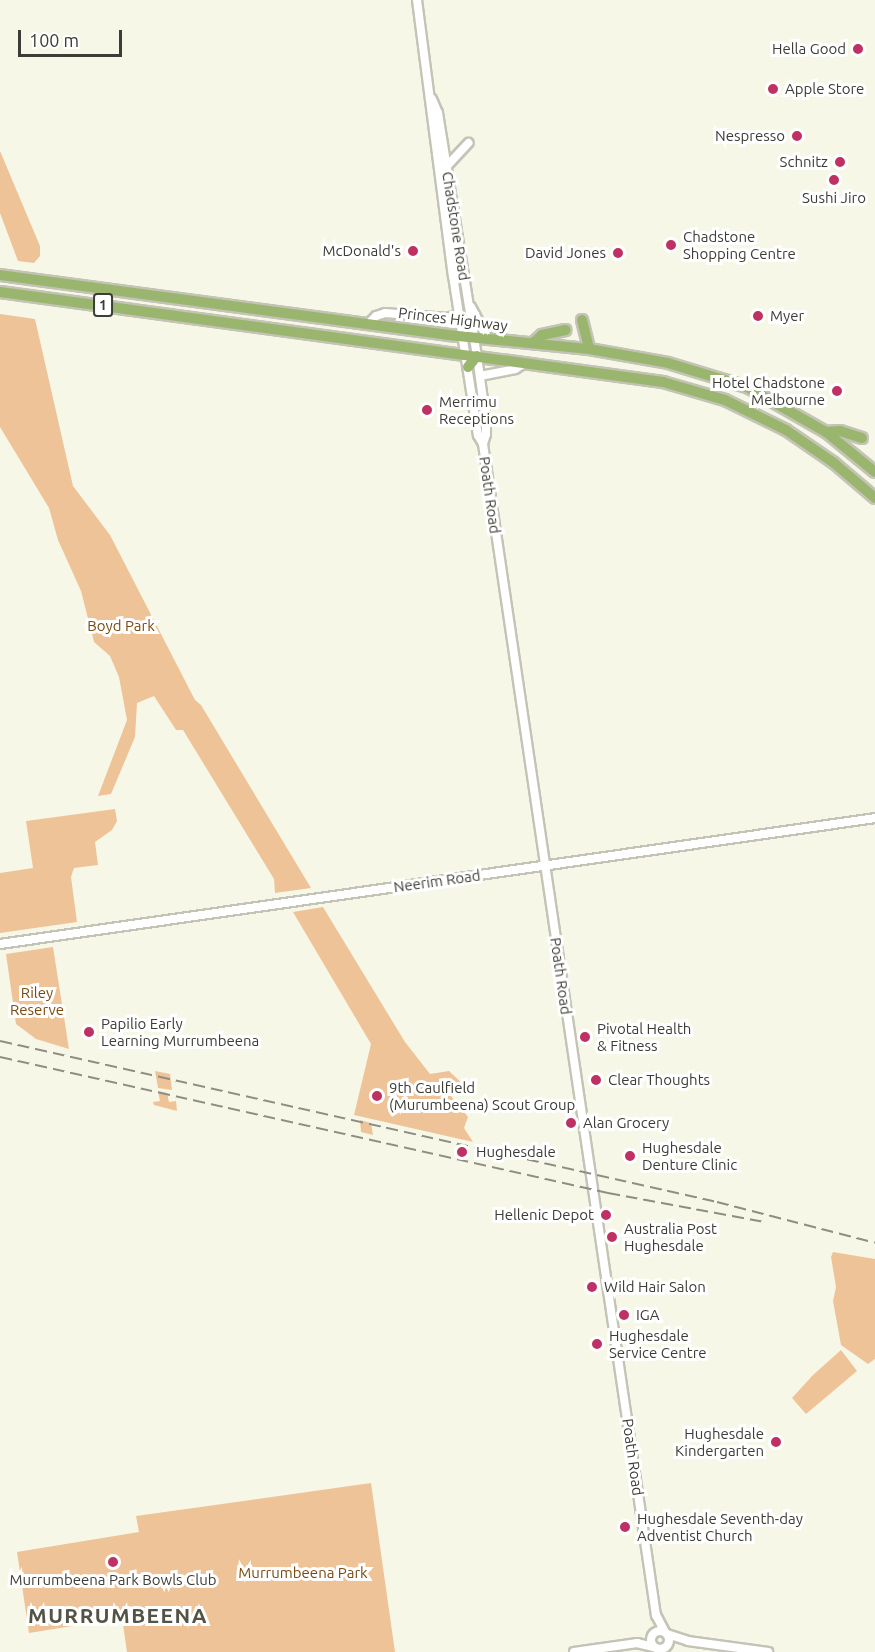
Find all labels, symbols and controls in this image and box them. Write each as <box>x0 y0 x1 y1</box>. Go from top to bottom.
scale bar <box>21 18 124 56</box>
text: 100 m <box>29 30 79 50</box>
place label: Hella Good <box>772 40 846 58</box>
marker: Hella Good <box>851 42 865 56</box>
place label: Apple Store <box>785 80 864 98</box>
marker: Apple Store <box>766 82 780 96</box>
place label: Nespresso <box>715 127 785 145</box>
marker: Nespresso <box>790 129 804 143</box>
place label: Schnitz <box>780 153 828 171</box>
marker: Schnitz <box>833 155 847 169</box>
street label: Chadstone Road <box>438 170 474 282</box>
marker: Sushi Jiro <box>827 173 841 187</box>
place label: Sushi Jiro <box>802 189 866 207</box>
place label: Chadstone Shopping Centre <box>683 227 796 262</box>
marker: Chadstone Shopping Centre <box>664 238 678 252</box>
place label: McDonald's <box>323 242 401 260</box>
marker: McDonald's <box>406 244 420 258</box>
place label: David Jones <box>525 244 606 262</box>
marker: David Jones <box>611 246 625 260</box>
road number: 1 <box>92 294 114 316</box>
street label: Princes Highway <box>397 303 509 335</box>
place label: Myer <box>770 307 804 325</box>
marker: Myer <box>751 309 765 323</box>
place label: Hotel Chadstone Melbourne <box>712 373 825 408</box>
marker: Hotel Chadstone Melbourne <box>830 384 844 398</box>
place label: Merrimu Receptions <box>439 392 514 427</box>
marker: Merrimu Receptions <box>420 403 434 417</box>
street label: Poath Road <box>476 455 504 535</box>
park label: Boyd Park <box>87 617 155 635</box>
street label: Neerim Road <box>392 866 482 896</box>
street label: Poath Road <box>547 936 575 1016</box>
park label: Riley Reserve <box>10 983 64 1018</box>
place label: Papilio Early Learning Murrumbeena <box>101 1014 259 1049</box>
place label: Pivotal Health & Fitness <box>597 1019 691 1054</box>
marker: Papilio Early Learning Murrumbeena <box>82 1025 96 1039</box>
marker: Pivotal Health & Fitness <box>578 1030 592 1044</box>
place label: Clear Thoughts <box>608 1071 710 1089</box>
marker: Clear Thoughts <box>589 1073 603 1087</box>
place label: 9th Caulfield (Murumbeena) Scout Group <box>389 1078 575 1113</box>
marker: 9th Caulfield (Murumbeena) Scout Group <box>370 1089 384 1103</box>
place label: Alan Grocery <box>583 1114 669 1132</box>
marker: Alan Grocery <box>564 1116 578 1130</box>
place label: Hughesdale Denture Clinic <box>642 1138 737 1173</box>
marker: Hughesdale <box>453 1143 471 1161</box>
place label: Hughesdale <box>476 1143 556 1161</box>
marker: Hughesdale Denture Clinic <box>623 1149 637 1163</box>
place label: Hellenic Depot <box>494 1206 594 1224</box>
marker: Hellenic Depot <box>599 1208 613 1222</box>
place label: Australia Post Hughesdale <box>624 1219 717 1254</box>
marker: Australia Post Hughesdale <box>605 1230 619 1244</box>
place label: Wild Hair Salon <box>604 1278 706 1296</box>
marker: Wild Hair Salon <box>585 1280 599 1294</box>
place label: IGA <box>636 1306 660 1324</box>
marker: IGA <box>617 1308 631 1322</box>
place label: Hughesdale Service Centre <box>609 1326 707 1361</box>
marker: Hughesdale Service Centre <box>590 1337 604 1351</box>
street label: Poath Road <box>619 1417 647 1497</box>
place label: Hughesdale Kindergarten <box>675 1424 764 1459</box>
marker: Hughesdale Kindergarten <box>769 1435 783 1449</box>
place label: Hughesdale Seventh-day Adventist Church <box>637 1509 803 1544</box>
marker: Hughesdale Seventh-day Adventist Church <box>618 1520 632 1534</box>
marker: Murrumbeena Park Bowls Club <box>106 1555 120 1569</box>
park label: Murrumbeena Park <box>238 1564 368 1582</box>
place label: Murrumbeena Park Bowls Club <box>9 1571 217 1589</box>
district label: MURRUMBEENA <box>28 1602 208 1628</box>

